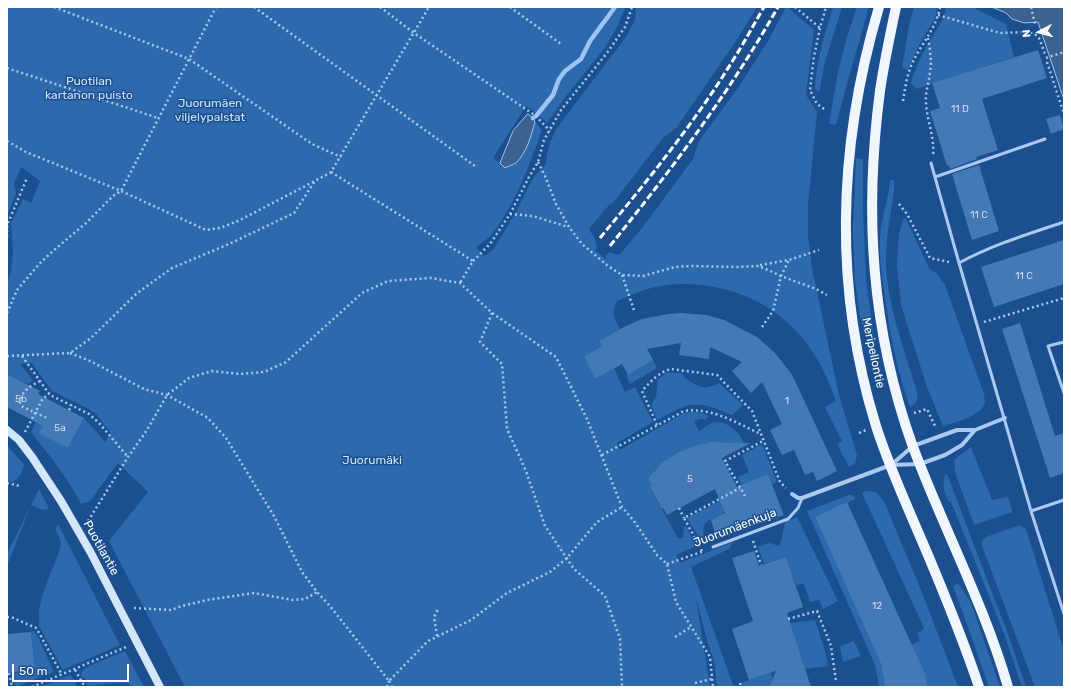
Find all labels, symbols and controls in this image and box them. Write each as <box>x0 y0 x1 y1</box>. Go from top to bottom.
north arrow <box>1019 12 1059 52</box>
text: N <box>1020 29 1033 38</box>
park label: Puotilan kartanon puisto <box>45 75 133 103</box>
park label: Juorumäen viljelypalstat <box>175 97 245 125</box>
house number: 11 D <box>951 103 969 115</box>
house number: 11 C <box>970 209 988 221</box>
house number: 11 C <box>1015 270 1033 282</box>
street label: Meripellontie <box>858 316 888 390</box>
house number: 5b <box>15 393 27 405</box>
house number: 1 <box>785 395 789 407</box>
house number: 5a <box>54 422 66 434</box>
park label: Juorumäki <box>342 454 402 468</box>
house number: 5 <box>687 473 693 485</box>
street label: Juorumäenkuja <box>691 506 779 550</box>
street label: Puotilantie <box>80 518 122 578</box>
house number: 12 <box>872 600 882 612</box>
scale bar <box>14 656 131 682</box>
text: 50 m <box>19 664 47 678</box>

